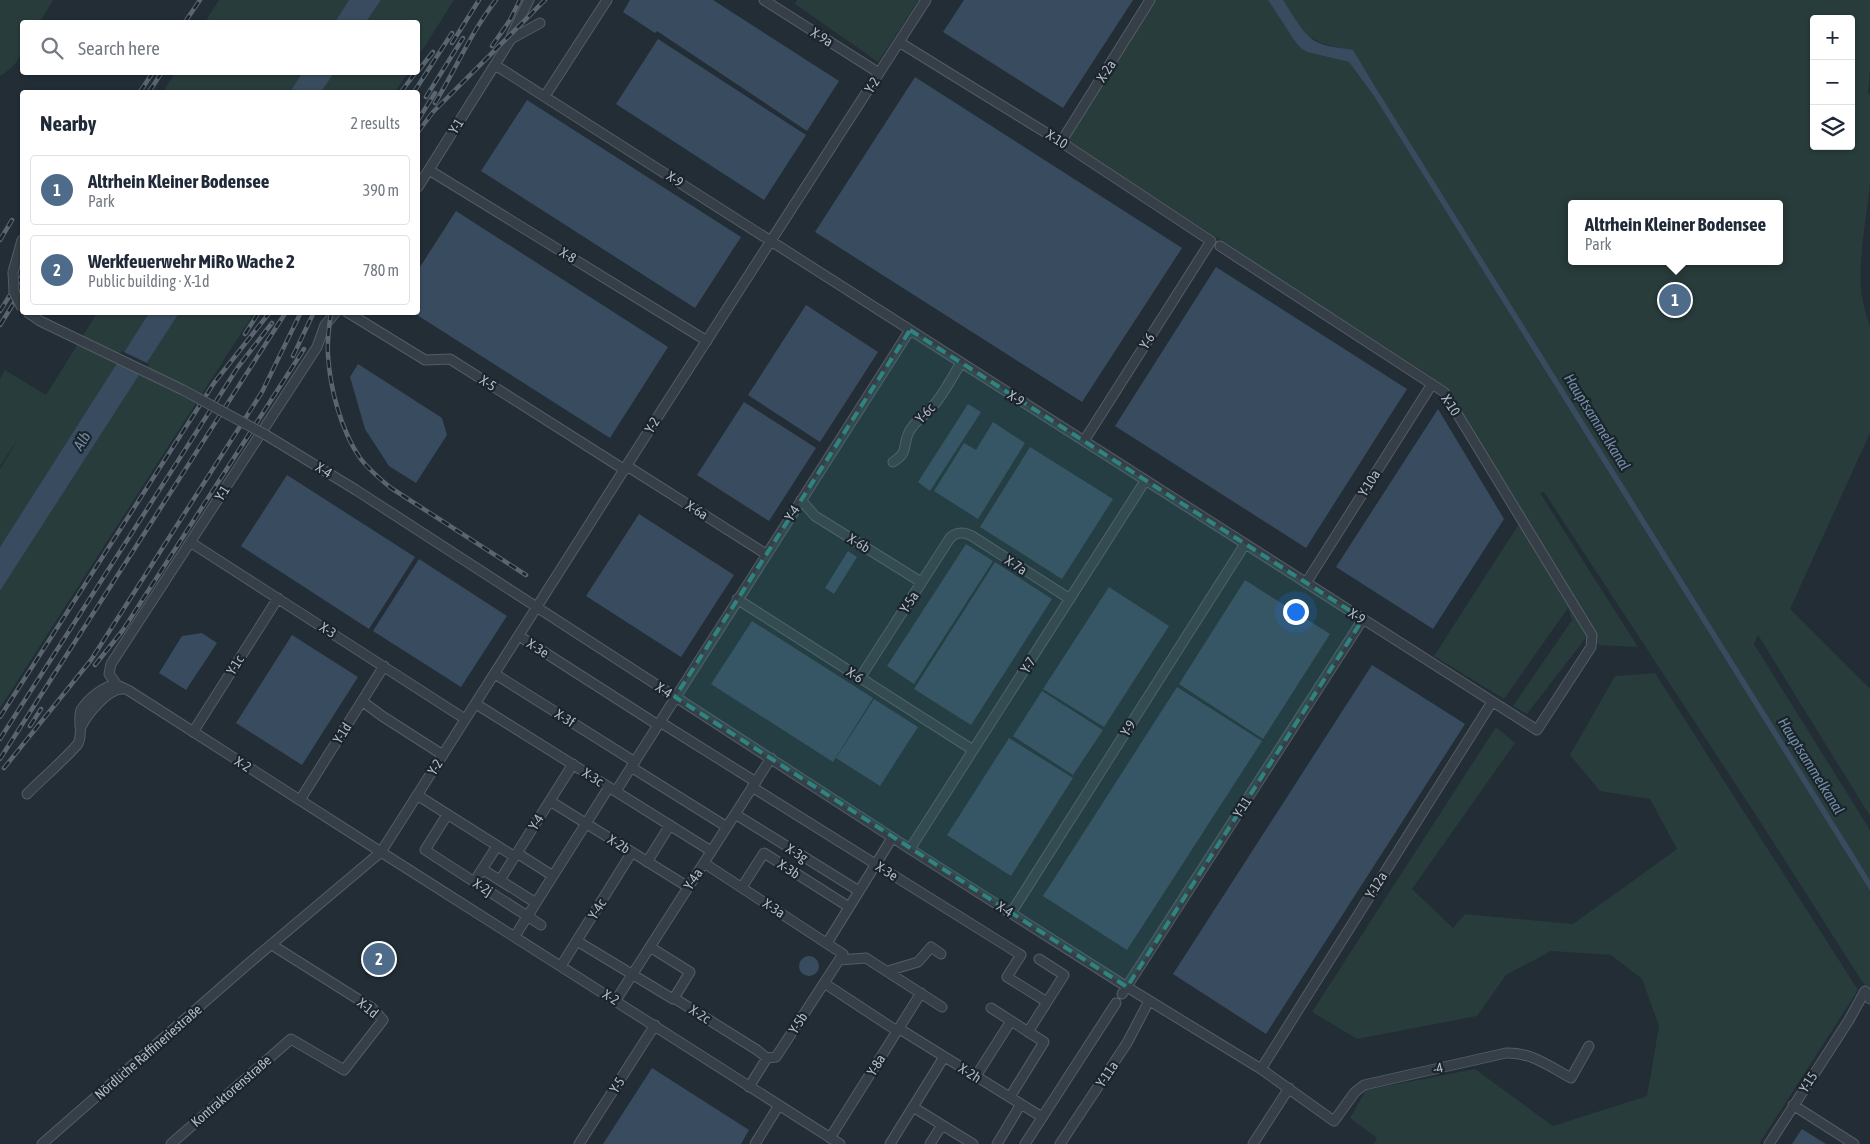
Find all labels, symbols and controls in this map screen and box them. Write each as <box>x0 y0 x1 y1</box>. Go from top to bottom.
map controls <box>1810 15 1855 150</box>
button: + <box>1810 15 1855 60</box>
search box <box>20 20 420 75</box>
street label: X-9a <box>808 24 836 50</box>
icon: search <box>38 34 66 62</box>
text: Search here <box>78 37 160 59</box>
street label: X-2a <box>1093 57 1119 85</box>
button: − <box>1810 60 1855 105</box>
street label: Y-2 <box>861 74 883 96</box>
button: layers <box>1810 105 1855 150</box>
text: Nearby <box>40 111 96 135</box>
text: 2 results <box>350 114 400 132</box>
street label: Y-1 <box>445 115 467 137</box>
street label: X-10 <box>1043 126 1071 152</box>
street label: X-9 <box>664 168 686 190</box>
text: Altrhein Kleiner Bodensee <box>88 170 269 192</box>
text: 1 <box>53 181 61 199</box>
text: 390 m <box>363 181 399 199</box>
text: Park <box>88 192 115 210</box>
popup <box>1568 200 1783 265</box>
text: Altrhein Kleiner Bodensee <box>1585 213 1766 235</box>
text: Park <box>1585 235 1612 253</box>
street label: X-8 <box>557 244 580 266</box>
text: Werkfeuerwehr MiRo Wache 2 <box>88 250 295 272</box>
text: 2 <box>53 261 61 279</box>
text: 780 m <box>363 261 399 279</box>
text: Public building · X-1d <box>88 272 209 290</box>
pin: 1 <box>1659 281 1691 319</box>
street label: Y-6 <box>1136 330 1158 352</box>
water label: Hauptsammelkanal <box>1561 370 1634 473</box>
street label: X-5 <box>477 372 499 394</box>
street label: X-9 <box>1005 387 1027 409</box>
street label: X-10 <box>1438 391 1464 419</box>
street label: Y-6c <box>912 399 938 426</box>
street label: Y-2 <box>641 414 663 436</box>
water label: Alb <box>69 428 94 454</box>
street label: X-4 <box>313 459 335 481</box>
street label: Y-10a <box>1355 467 1383 499</box>
street label: Y-1 <box>211 482 233 504</box>
street label: X-6a <box>683 497 711 523</box>
street label: Y-4 <box>781 502 803 524</box>
street label: X-6b <box>845 530 873 556</box>
street label: X-7a <box>1002 552 1030 578</box>
street label: Y-5a <box>896 588 922 616</box>
your location <box>1283 599 1309 625</box>
street label: X-9 <box>1346 605 1368 627</box>
street label: X-3 <box>317 619 339 641</box>
street label: X-3e <box>524 635 552 661</box>
street label: Y-1c <box>223 652 248 678</box>
street label: Y-7 <box>1017 654 1039 676</box>
street label: X-6 <box>844 664 867 686</box>
street label: X-4 <box>653 679 676 701</box>
street label: X-3f <box>552 706 578 730</box>
water label: Hauptsammelkanal <box>1775 714 1848 817</box>
street label: Y-9 <box>1117 717 1139 739</box>
street label: Y-1d <box>330 720 354 746</box>
street label: X-2 <box>232 753 254 775</box>
street label: Y-2 <box>424 756 446 778</box>
street label: X-3c <box>580 765 607 790</box>
street label: Y-11 <box>1229 794 1255 820</box>
street label: Y-4 <box>525 811 547 833</box>
street label: X-2b <box>605 831 633 857</box>
street label: X-3g <box>783 840 811 866</box>
street label: X-3b <box>775 856 803 882</box>
street label: X-3e <box>873 858 901 884</box>
street label: Y-4a <box>680 865 706 893</box>
street label: Y-12a <box>1362 869 1390 901</box>
street label: X-2j <box>470 875 496 899</box>
street label: Y-4c <box>585 895 610 922</box>
street label: X-3a <box>760 895 788 921</box>
street label: X-4 <box>994 898 1017 920</box>
pin: 2 <box>363 940 395 978</box>
street label: X-2 <box>600 986 622 1008</box>
street label: X-1d <box>354 995 382 1021</box>
street label: Nördliche Raffineriestraße <box>91 1001 205 1103</box>
street label: X-2c <box>687 1002 714 1027</box>
street label: Y-5b <box>785 1009 811 1037</box>
street label: Y-8a <box>863 1051 889 1079</box>
street label: Kontraktorenstraße <box>188 1052 274 1130</box>
street label: Y-11a <box>1093 1058 1121 1090</box>
street label: -4 <box>1431 1059 1445 1077</box>
street label: X-2h <box>956 1060 984 1086</box>
street label: Y-15 <box>1795 1069 1821 1095</box>
street label: Y-5 <box>606 1074 628 1096</box>

